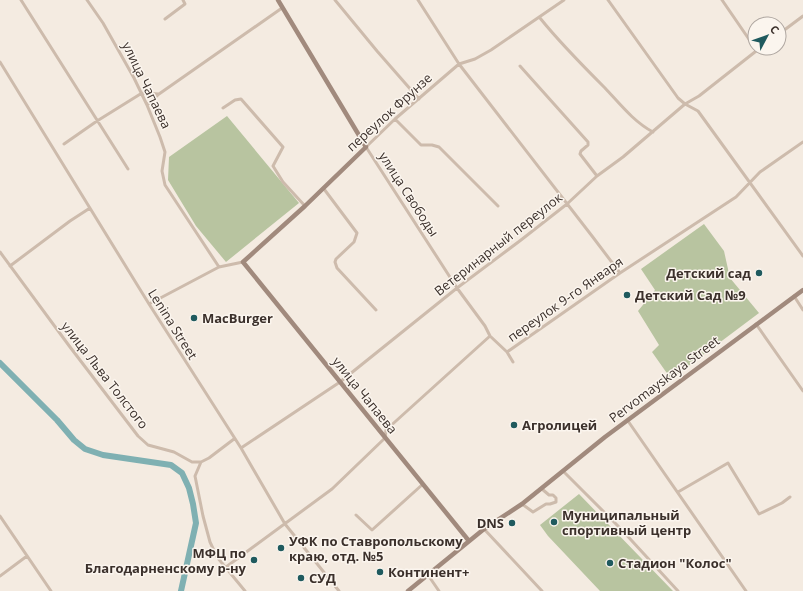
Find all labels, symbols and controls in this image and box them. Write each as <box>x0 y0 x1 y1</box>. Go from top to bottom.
north arrow <box>747 16 787 56</box>
text: С <box>767 22 783 37</box>
street label: улица Чапаева <box>118 39 176 131</box>
street label: переулок Фрунзе <box>342 69 436 155</box>
street label: улица Свободы <box>375 148 443 240</box>
street label: Ветеринарный переулок <box>430 188 566 300</box>
street label: переулок 9-го Января <box>504 252 626 346</box>
place label: Детский сад <box>666 264 751 282</box>
marker: Детский сад <box>754 268 764 278</box>
street label: Lenina Street <box>144 285 202 363</box>
place label: Детский Сад №9 <box>635 286 746 304</box>
marker: Детский Сад №9 <box>622 290 632 300</box>
place label: MacBurger <box>202 309 273 327</box>
marker: MacBurger <box>189 313 199 323</box>
street label: улица Льва Толстого <box>57 318 153 433</box>
street label: Pervomayskaya Street <box>605 331 723 427</box>
street label: улица Чапаева <box>328 353 402 437</box>
place label: Агролицей <box>522 416 597 434</box>
marker: Агролицей <box>509 420 519 430</box>
place label: Муниципальный спортивный центр <box>562 506 691 539</box>
place label: DNS <box>477 514 504 532</box>
marker: Муниципальный спортивный центр <box>549 517 559 527</box>
marker: DNS <box>507 518 517 528</box>
place label: УФК по Ставропольскому краю, отд. №5 <box>289 532 463 565</box>
marker: УФК по Ставропольскому краю, отд. №5 <box>276 543 286 553</box>
place label: МФЦ по Благодарненскому р-ну <box>85 544 247 577</box>
place label: Стадион "Колос" <box>618 554 732 572</box>
marker: МФЦ по Благодарненскому р-ну <box>249 555 259 565</box>
marker: Стадион "Колос" <box>605 558 615 568</box>
place label: Континент+ <box>388 563 469 581</box>
marker: Континент+ <box>375 567 385 577</box>
place label: СУД <box>309 569 336 587</box>
marker: СУД <box>296 573 306 583</box>

